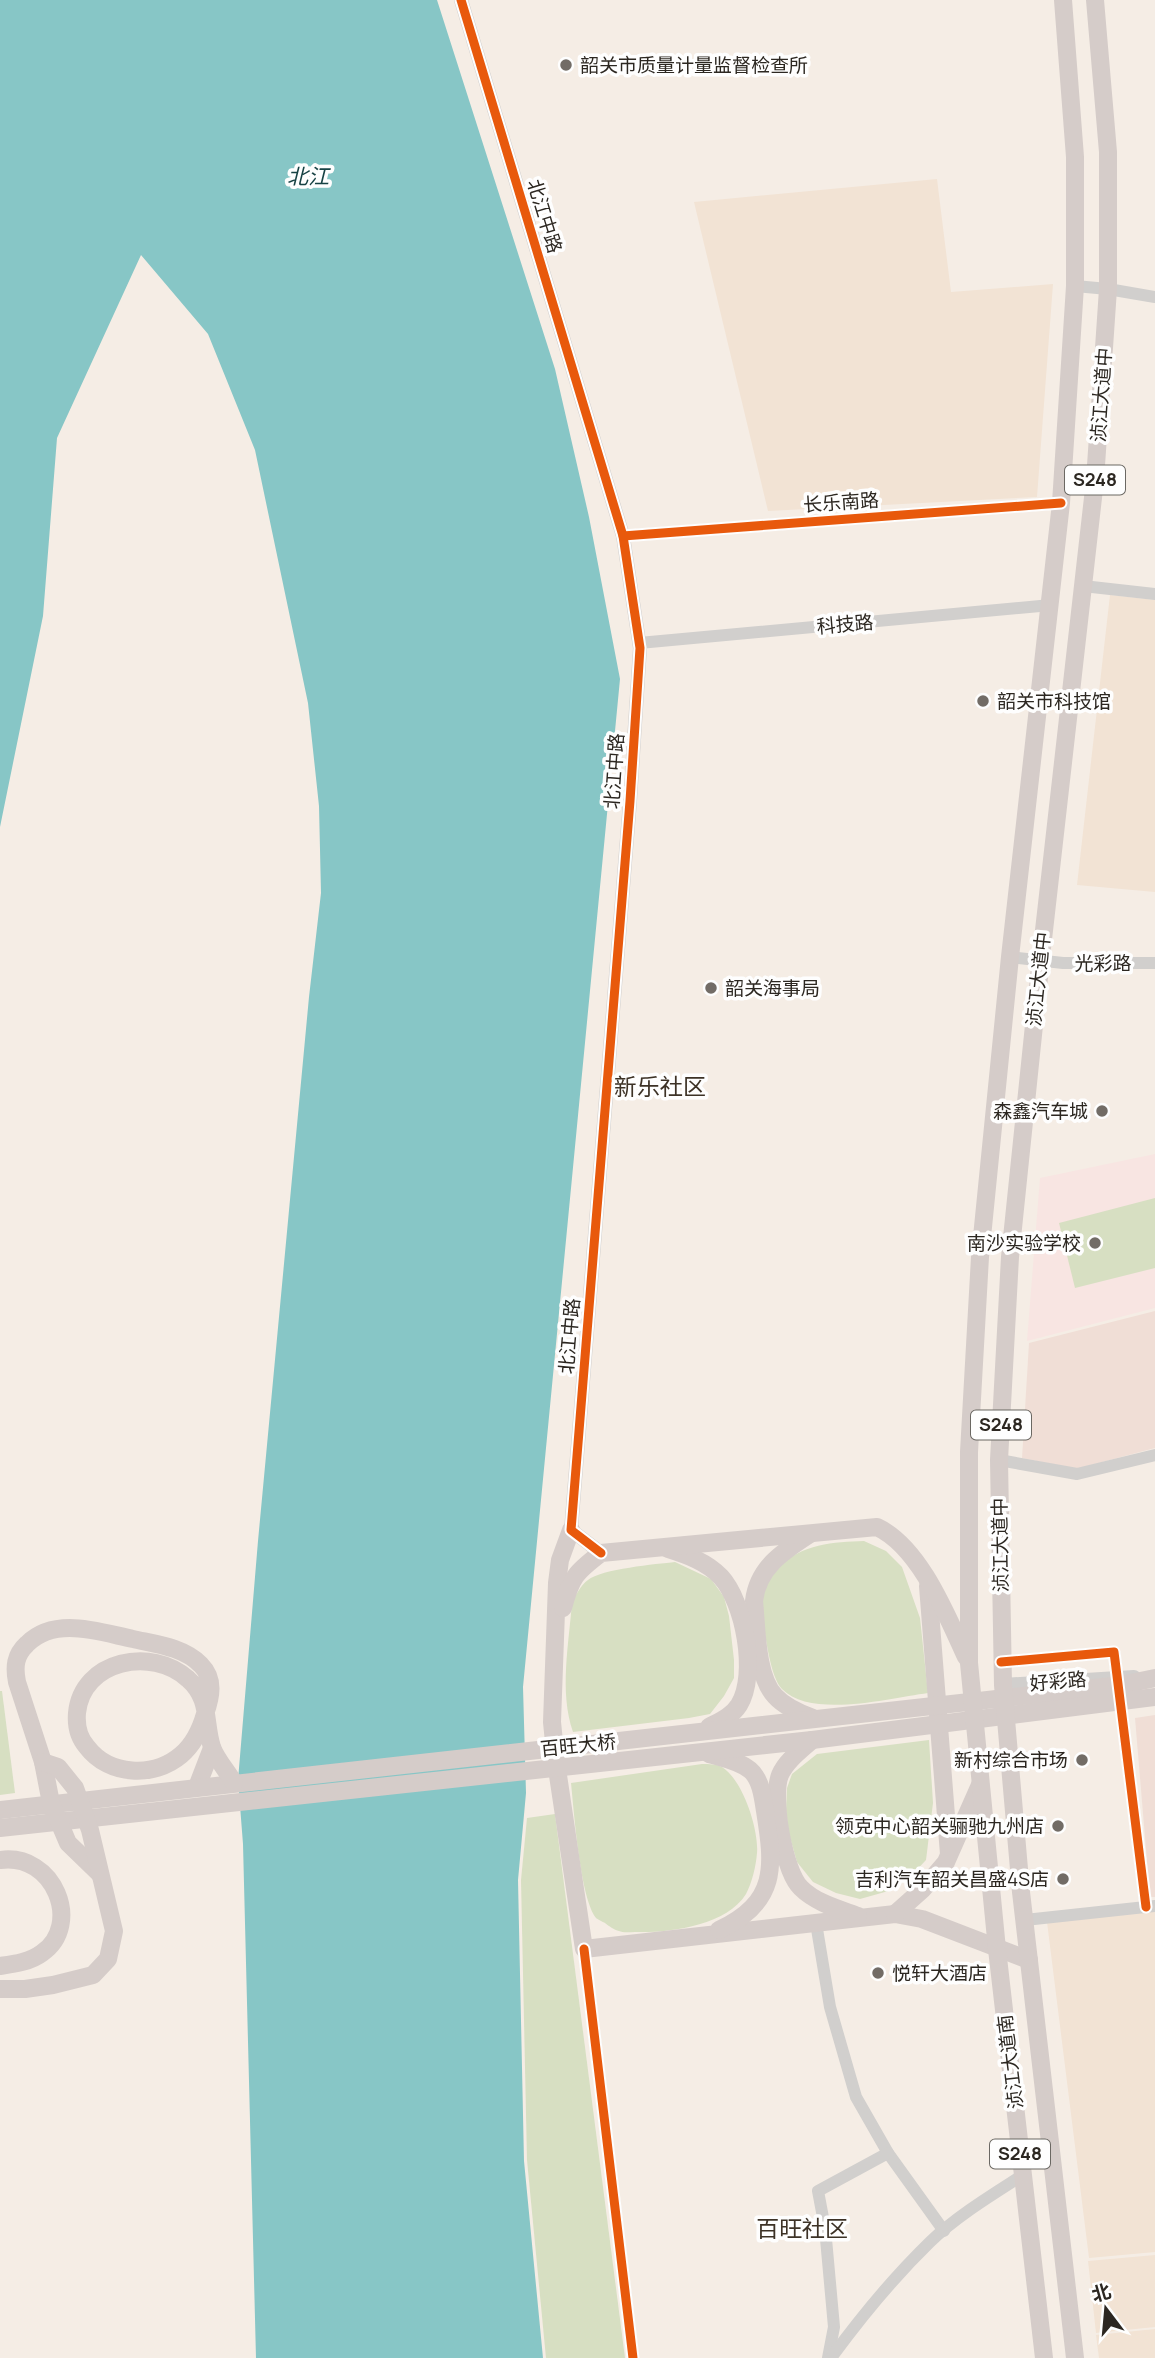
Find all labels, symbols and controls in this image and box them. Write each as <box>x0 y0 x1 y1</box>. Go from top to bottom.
place label: 韶关市质量计量监督检查所 <box>580 52 808 78</box>
marker: 韶关市质量计量监督检查所 <box>558 57 574 73</box>
water label: 北江 <box>287 162 331 190</box>
street label: 北江中路 <box>521 176 569 256</box>
street label: 浈江大道中 <box>1085 347 1117 443</box>
road number: S248 <box>1065 466 1125 494</box>
street label: 长乐南路 <box>802 486 880 518</box>
street label: 科技路 <box>815 609 875 639</box>
place label: 韶关市科技馆 <box>997 688 1111 714</box>
marker: 韶关市科技馆 <box>975 693 991 709</box>
street label: 北江中路 <box>598 732 630 810</box>
street label: 浈江大道中 <box>1020 930 1056 1028</box>
street label: 光彩路 <box>1074 950 1132 976</box>
place label: 韶关海事局 <box>725 975 820 1001</box>
marker: 韶关海事局 <box>703 980 719 996</box>
district label: 新乐社区 <box>614 1070 706 1102</box>
place label: 森鑫汽车城 <box>993 1098 1088 1124</box>
marker: 森鑫汽车城 <box>1094 1103 1110 1119</box>
place label: 南沙实验学校 <box>967 1230 1081 1256</box>
marker: 南沙实验学校 <box>1087 1235 1103 1251</box>
street label: 北江中路 <box>553 1297 585 1375</box>
road number: S248 <box>971 1410 1031 1440</box>
street label: 浈江大道中 <box>986 1497 1014 1593</box>
street label: 好彩路 <box>1028 1666 1088 1696</box>
street label: 百旺大桥 <box>539 1728 617 1762</box>
place label: 新村综合市场 <box>954 1747 1068 1773</box>
marker: 新村综合市场 <box>1074 1752 1090 1768</box>
place label: 领克中心韶关骊驰九州店 <box>835 1813 1044 1839</box>
marker: 领克中心韶关骊驰九州店 <box>1050 1818 1066 1834</box>
place label: 吉利汽车韶关昌盛4S店 <box>855 1866 1049 1892</box>
marker: 吉利汽车韶关昌盛4S店 <box>1055 1871 1071 1887</box>
place label: 悦轩大酒店 <box>892 1960 987 1986</box>
marker: 悦轩大酒店 <box>870 1965 886 1981</box>
street label: 浈江大道南 <box>991 2013 1029 2111</box>
road number: S248 <box>990 2140 1050 2168</box>
district label: 百旺社区 <box>756 2212 848 2244</box>
north arrow <box>1071 2274 1141 2344</box>
text: 北 <box>1089 2278 1114 2308</box>

